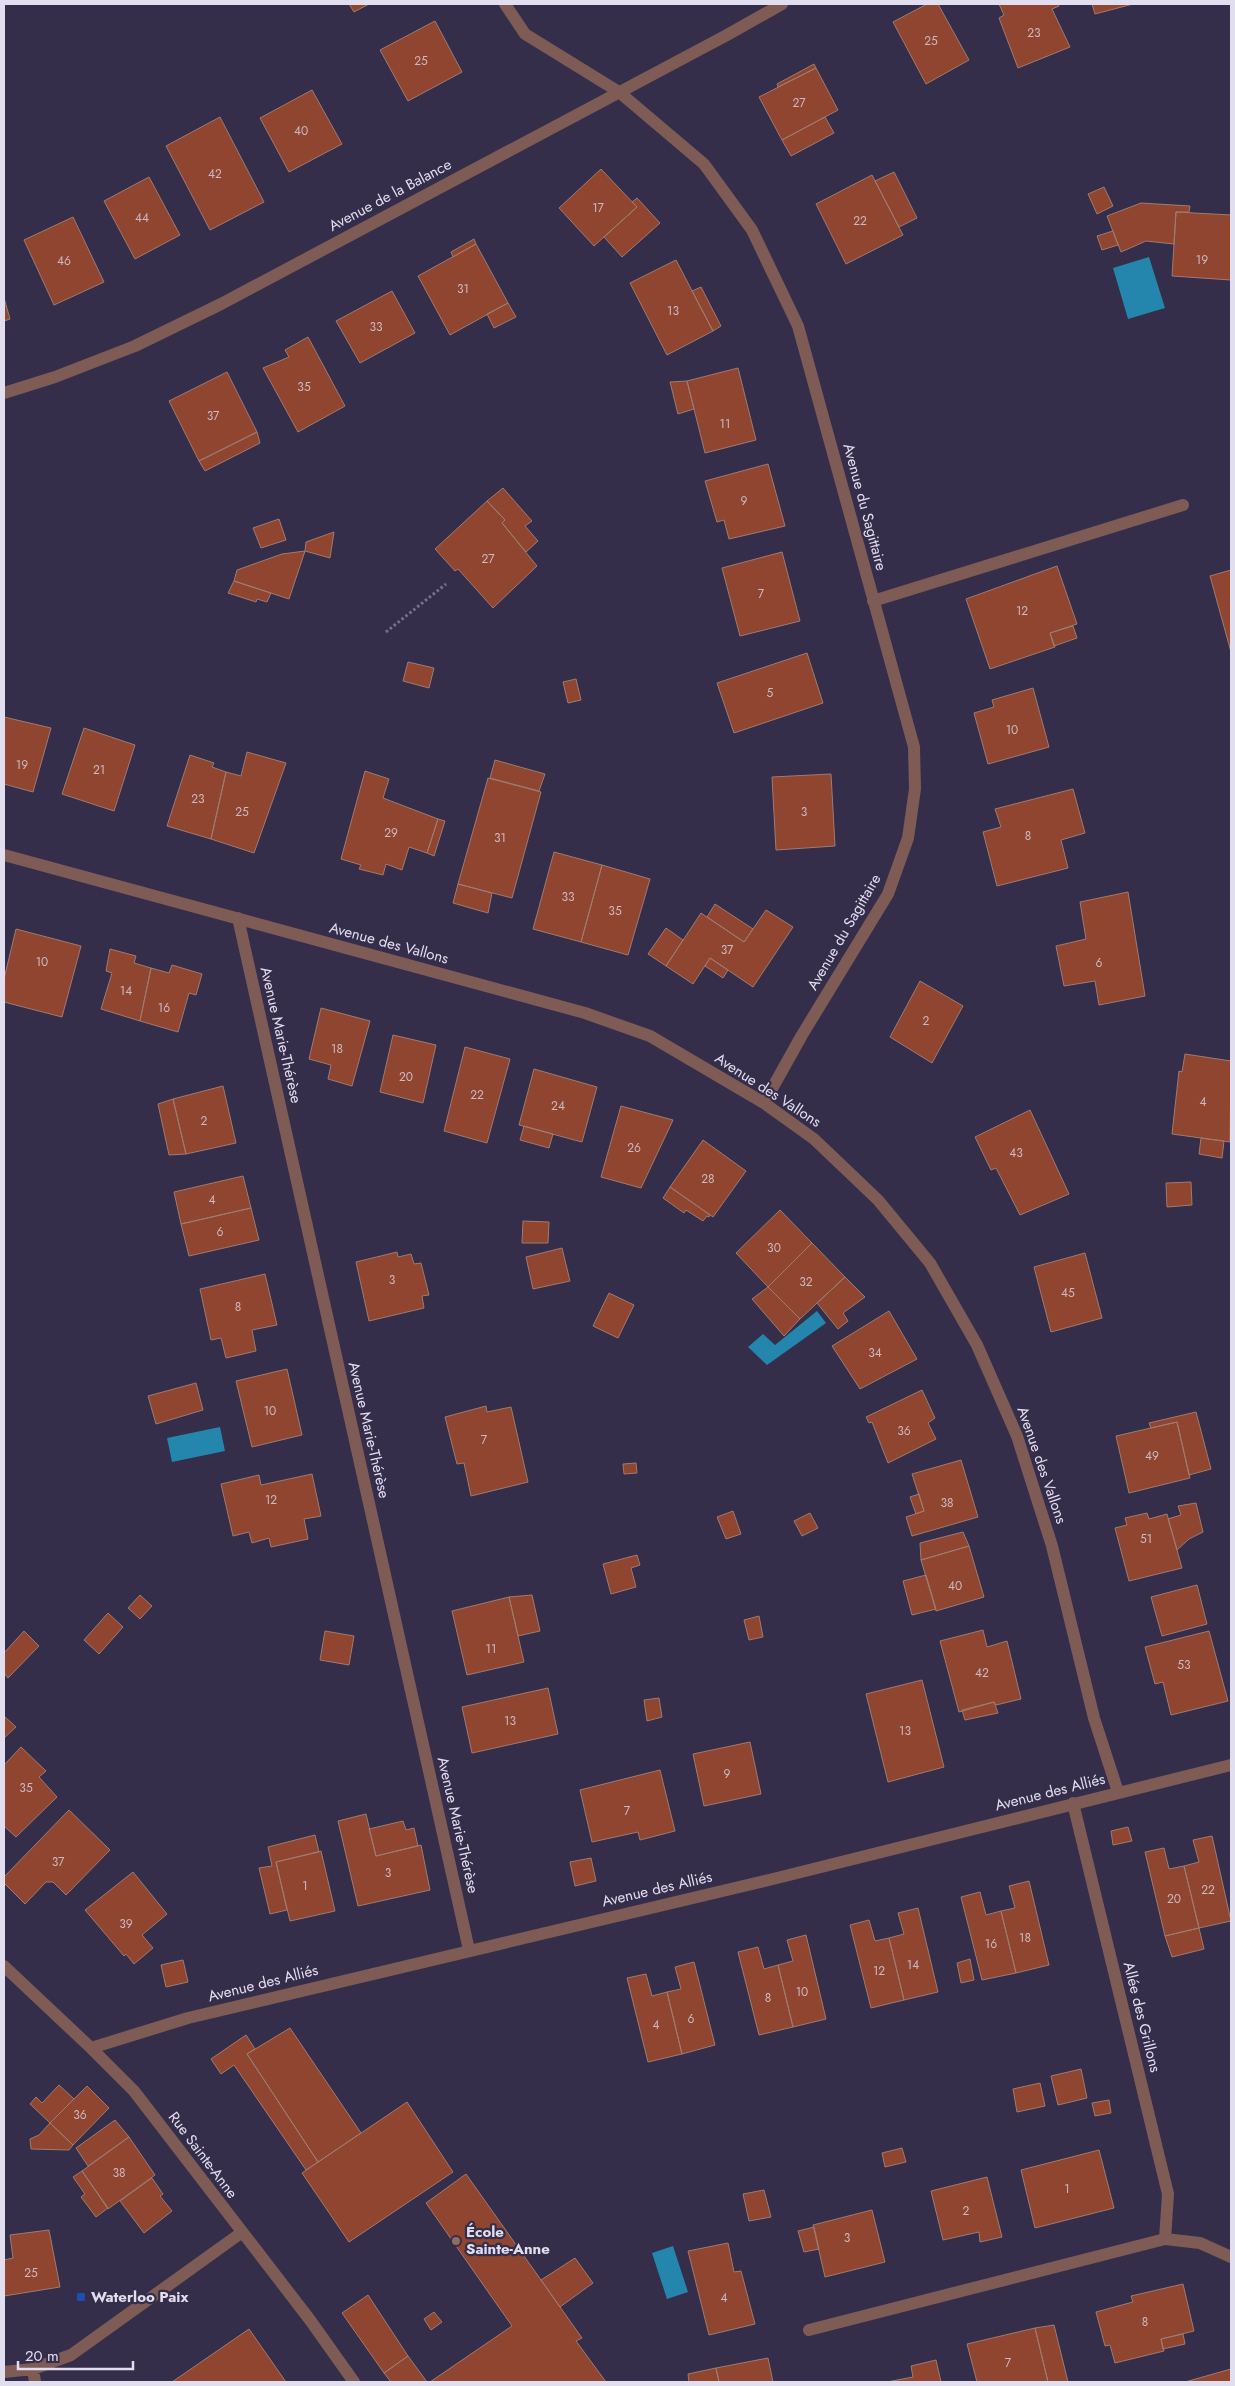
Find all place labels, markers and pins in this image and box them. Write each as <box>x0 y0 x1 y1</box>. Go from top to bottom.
place label: École Sainte-Anne <box>466 2221 550 2260</box>
marker: École Sainte-Anne <box>450 2235 462 2247</box>
place label: Waterloo Paix <box>91 2286 188 2308</box>
marker: Waterloo Paix <box>75 2291 87 2303</box>

